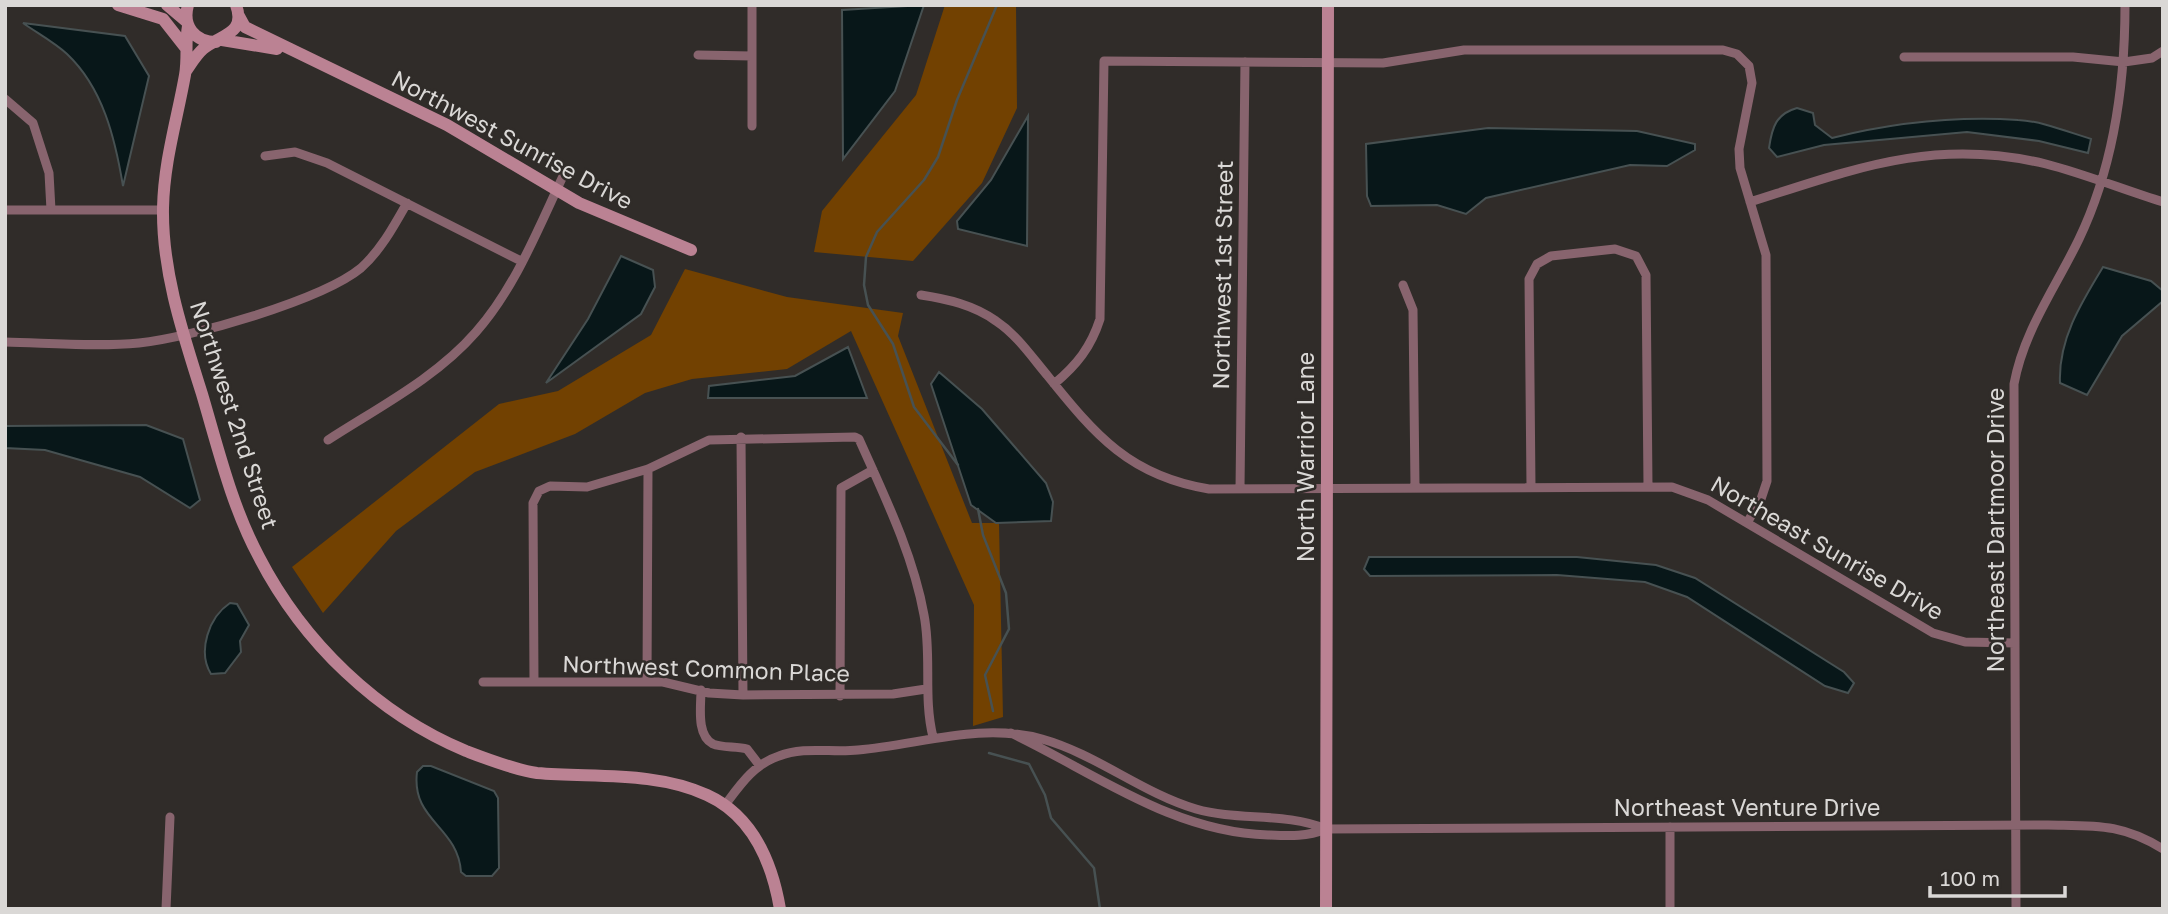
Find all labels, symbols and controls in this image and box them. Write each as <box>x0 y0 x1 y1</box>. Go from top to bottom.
street label: Northwest Sunrise Drive <box>387 64 638 215</box>
street label: Northwest 1st Street <box>1206 160 1238 390</box>
street label: Northwest 2nd Street <box>185 297 285 532</box>
street label: North Warrior Lane <box>1291 352 1319 562</box>
street label: Northeast Dartmoor Drive <box>1981 388 2009 672</box>
street label: Northeast Sunrise Drive <box>1706 469 1949 625</box>
street label: Northwest Common Place <box>562 649 850 687</box>
street label: Northeast Venture Drive <box>1614 793 1880 821</box>
scale bar <box>1930 855 2065 899</box>
text: 100 m <box>1940 865 2000 891</box>

